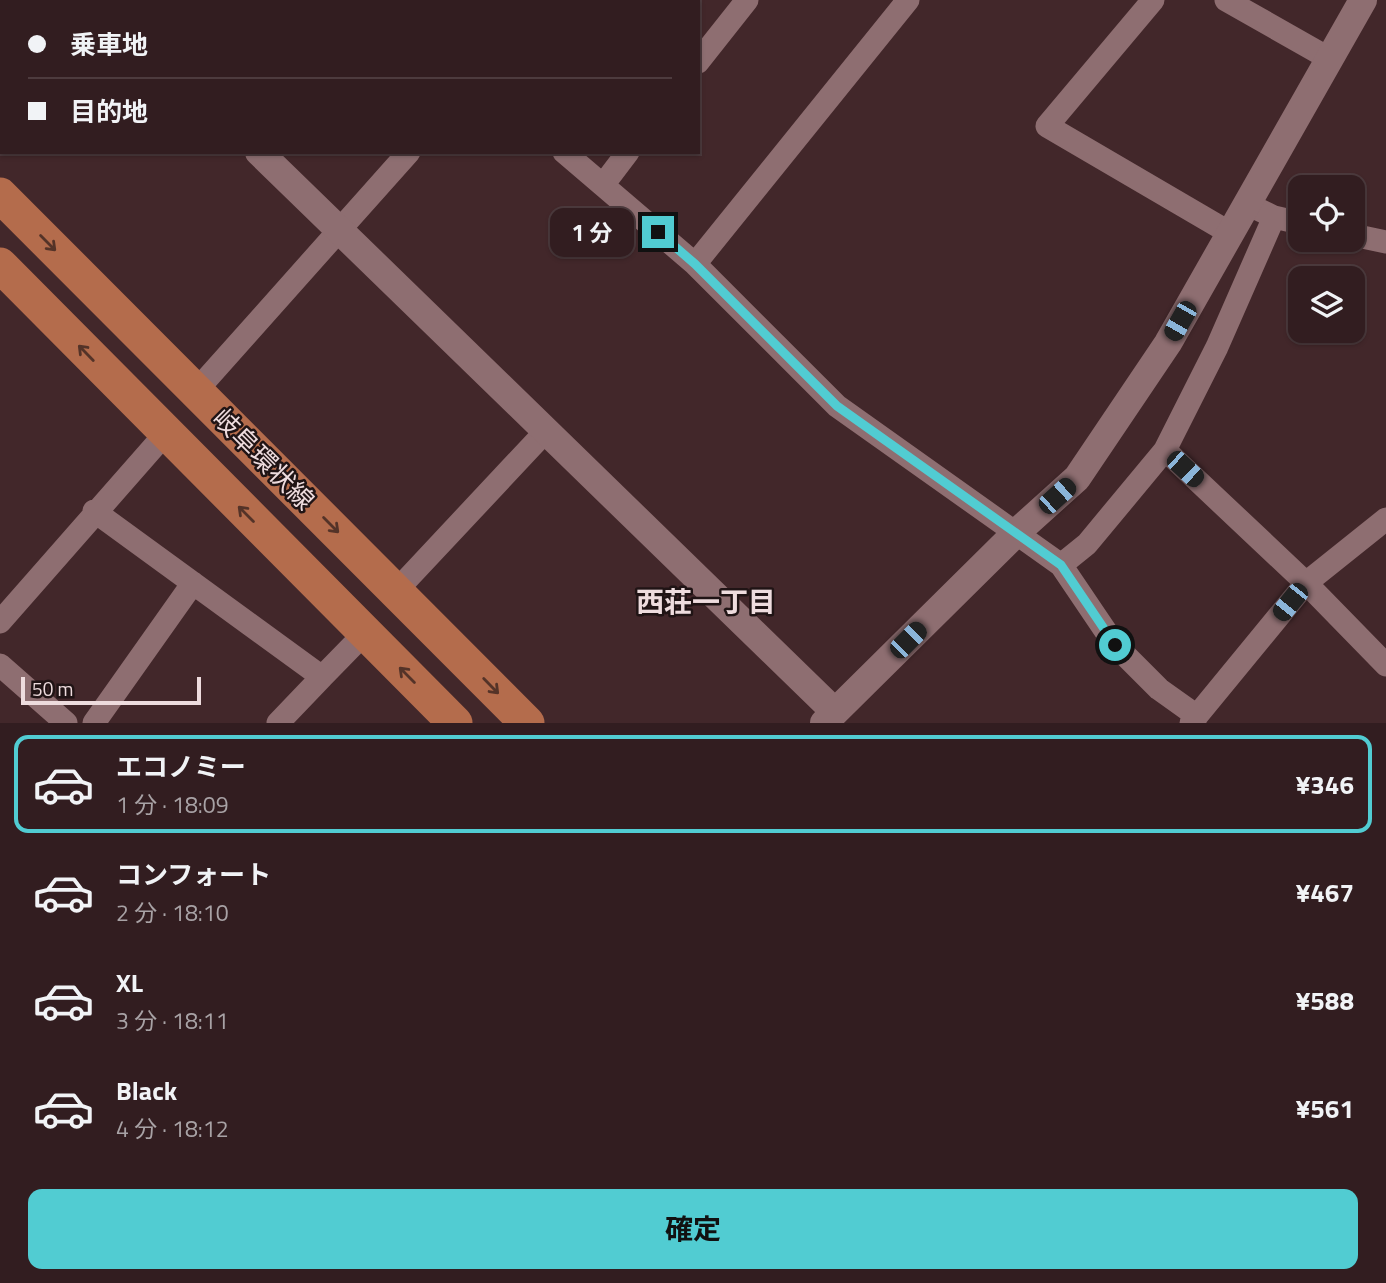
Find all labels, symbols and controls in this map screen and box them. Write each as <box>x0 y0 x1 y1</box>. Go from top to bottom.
text: 乗車地 <box>70 25 148 64</box>
text: 目的地 <box>70 92 148 131</box>
map controls <box>1288 175 1365 343</box>
button: locate <box>1288 175 1365 252</box>
callout: 1 分 <box>550 208 634 256</box>
text: 1 分 <box>572 215 612 250</box>
route end <box>642 216 674 248</box>
one-way arrow <box>40 235 57 252</box>
button: layers <box>1288 266 1365 343</box>
car <box>1161 298 1200 344</box>
one-way arrow <box>77 344 94 361</box>
street label: 岐阜環状線 <box>204 399 324 519</box>
car <box>1163 447 1208 491</box>
car <box>1035 474 1080 518</box>
one-way arrow <box>237 506 254 523</box>
one-way arrow <box>322 516 339 533</box>
car <box>1269 579 1312 625</box>
district label: 西荘一丁目 <box>636 580 776 623</box>
car <box>886 618 931 662</box>
route start <box>1099 629 1131 661</box>
one-way arrow <box>399 666 416 683</box>
scale bar <box>21 674 201 706</box>
text: 50 m <box>32 674 73 703</box>
one-way arrow <box>483 677 500 694</box>
text: エコノミー <box>116 747 246 786</box>
icon: car <box>32 753 95 816</box>
text: ¥346 <box>1296 765 1354 804</box>
text: 1 分 · 18:09 <box>116 787 229 822</box>
text: コンフォート <box>116 855 271 894</box>
icon: car <box>32 861 95 924</box>
text: ¥467 <box>1296 873 1354 912</box>
text: 2 分 · 18:10 <box>116 895 229 930</box>
text: XL <box>116 963 143 1002</box>
icon: car <box>32 969 95 1032</box>
text: ¥588 <box>1296 981 1354 1020</box>
text: 3 分 · 18:11 <box>116 1003 229 1038</box>
text: Black <box>116 1071 177 1110</box>
icon: car <box>32 1077 95 1140</box>
text: ¥561 <box>1296 1089 1354 1128</box>
text: 4 分 · 18:12 <box>116 1111 229 1146</box>
button: 確定 <box>28 1189 1358 1269</box>

